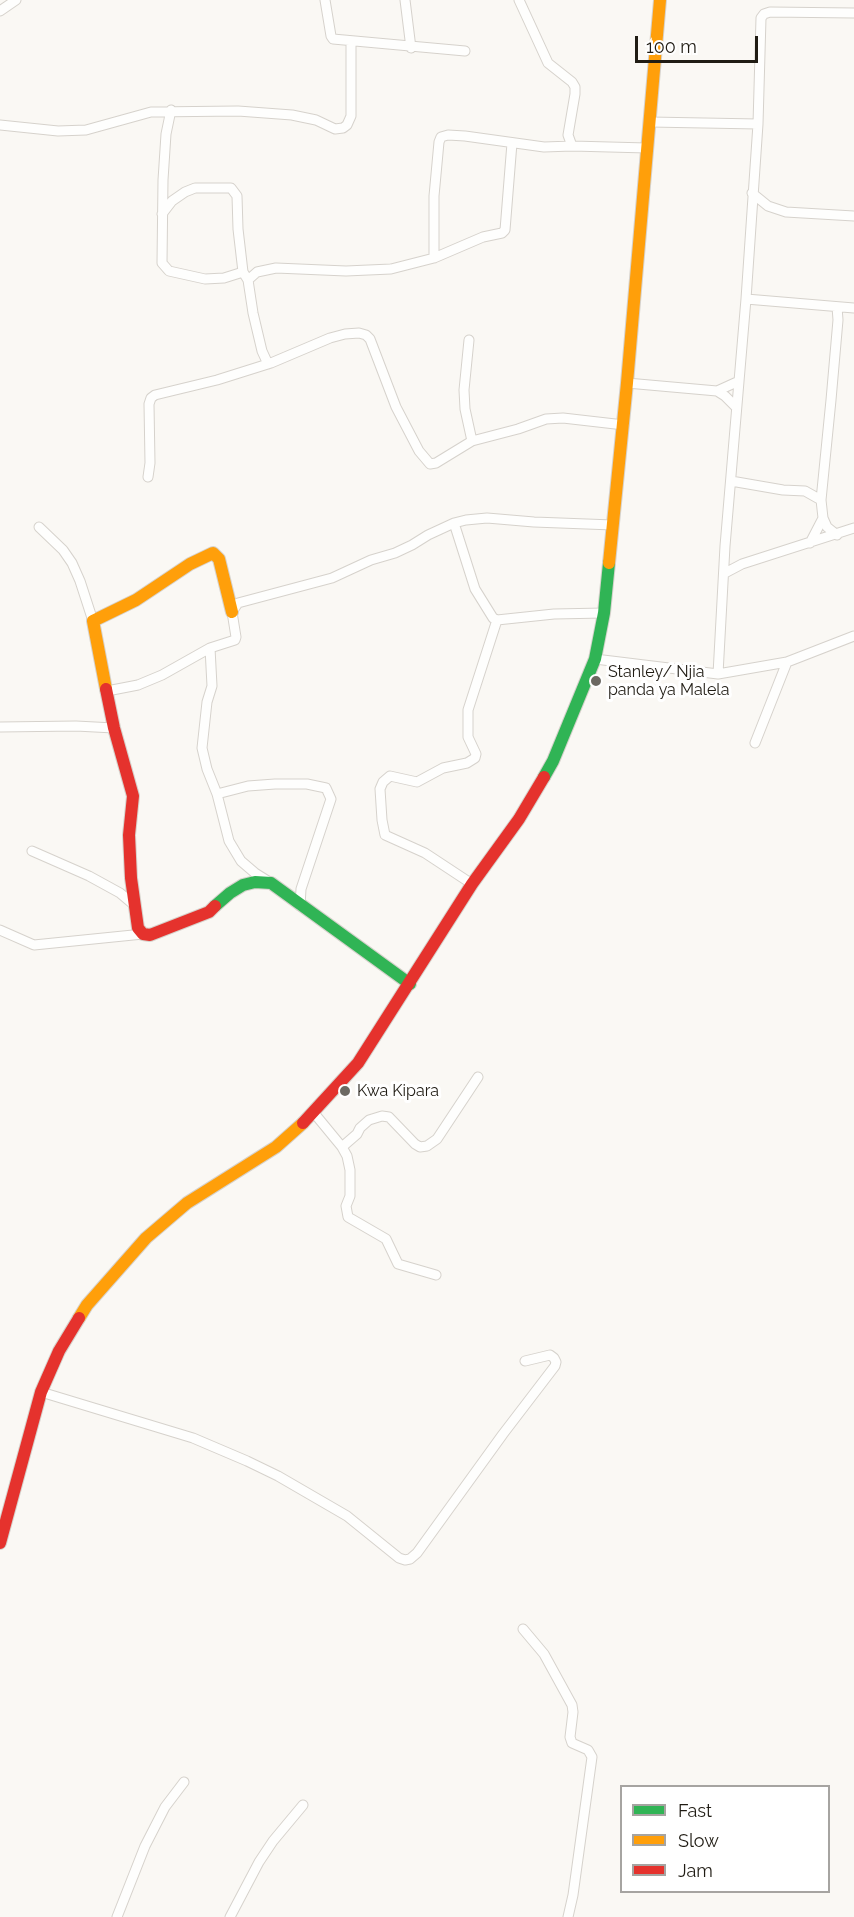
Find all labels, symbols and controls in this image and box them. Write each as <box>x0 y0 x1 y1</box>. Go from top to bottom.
scale bar <box>638 24 761 62</box>
text: 100 m <box>646 36 697 57</box>
place label: Stanley/ Njia panda ya Malela <box>608 662 729 700</box>
marker: Stanley/ Njia panda ya Malela <box>589 674 603 688</box>
place label: Kwa Kipara <box>357 1081 439 1101</box>
marker: Kwa Kipara <box>338 1084 352 1098</box>
legend <box>620 1785 830 1893</box>
text: Fast <box>678 1800 712 1821</box>
text: Slow <box>678 1830 719 1851</box>
text: Jam <box>678 1860 713 1881</box>

